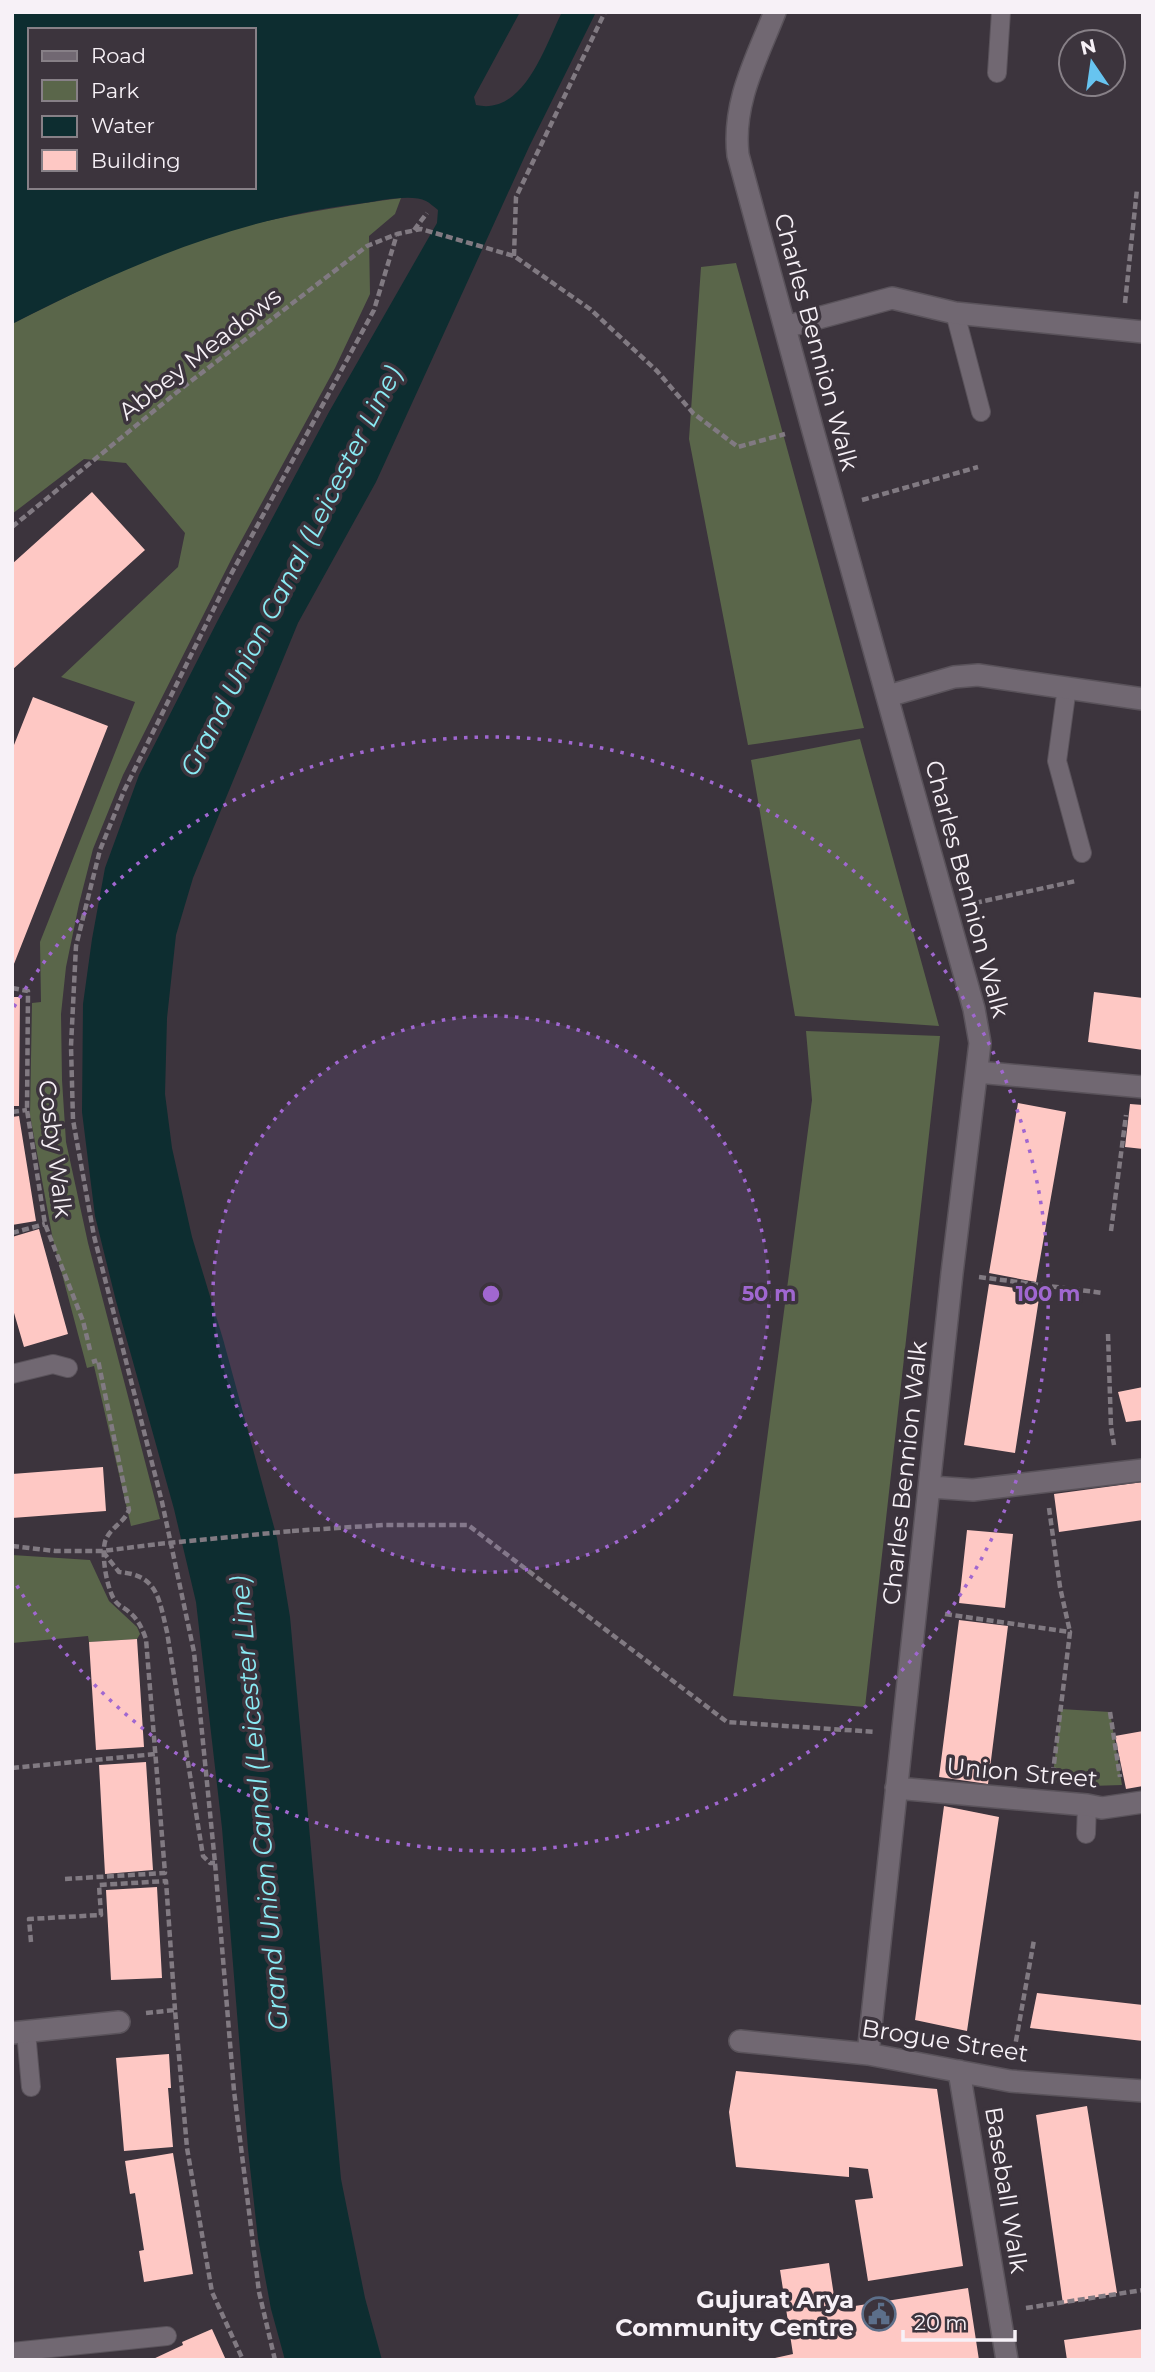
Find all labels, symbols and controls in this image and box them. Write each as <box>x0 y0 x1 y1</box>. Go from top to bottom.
legend <box>28 28 256 189</box>
north arrow <box>1057 28 1127 98</box>
text: N <box>1078 34 1098 60</box>
text: Road <box>91 43 146 68</box>
text: Park <box>91 78 139 103</box>
text: Water <box>91 113 155 138</box>
text: Building <box>91 148 181 173</box>
street label: Charles Bennion Walk <box>768 210 865 474</box>
street label: Abbey Meadows <box>113 281 287 426</box>
water label: Grand Union Canal (Leicester Line) <box>173 361 409 781</box>
street label: Charles Bennion Walk <box>919 757 1016 1021</box>
street label: Cosby Walk <box>33 1078 78 1220</box>
text: 50 m <box>742 1281 796 1306</box>
text: 100 m <box>1016 1281 1080 1306</box>
centre of rings <box>479 1282 503 1306</box>
street label: Charles Bennion Walk <box>876 1339 933 1606</box>
water label: Grand Union Canal (Leicester Line) <box>223 1574 295 2032</box>
street label: Union Street <box>945 1751 1099 1794</box>
street label: Brogue Street <box>860 2013 1031 2068</box>
street label: Baseball Walk <box>979 2105 1034 2276</box>
place label: Gujurat Arya Community Centre <box>615 2285 854 2342</box>
public building icon: Gujurat Arya Community Centre <box>860 2295 898 2333</box>
scale bar <box>903 2298 1015 2342</box>
text: 20 m <box>914 2310 968 2335</box>

